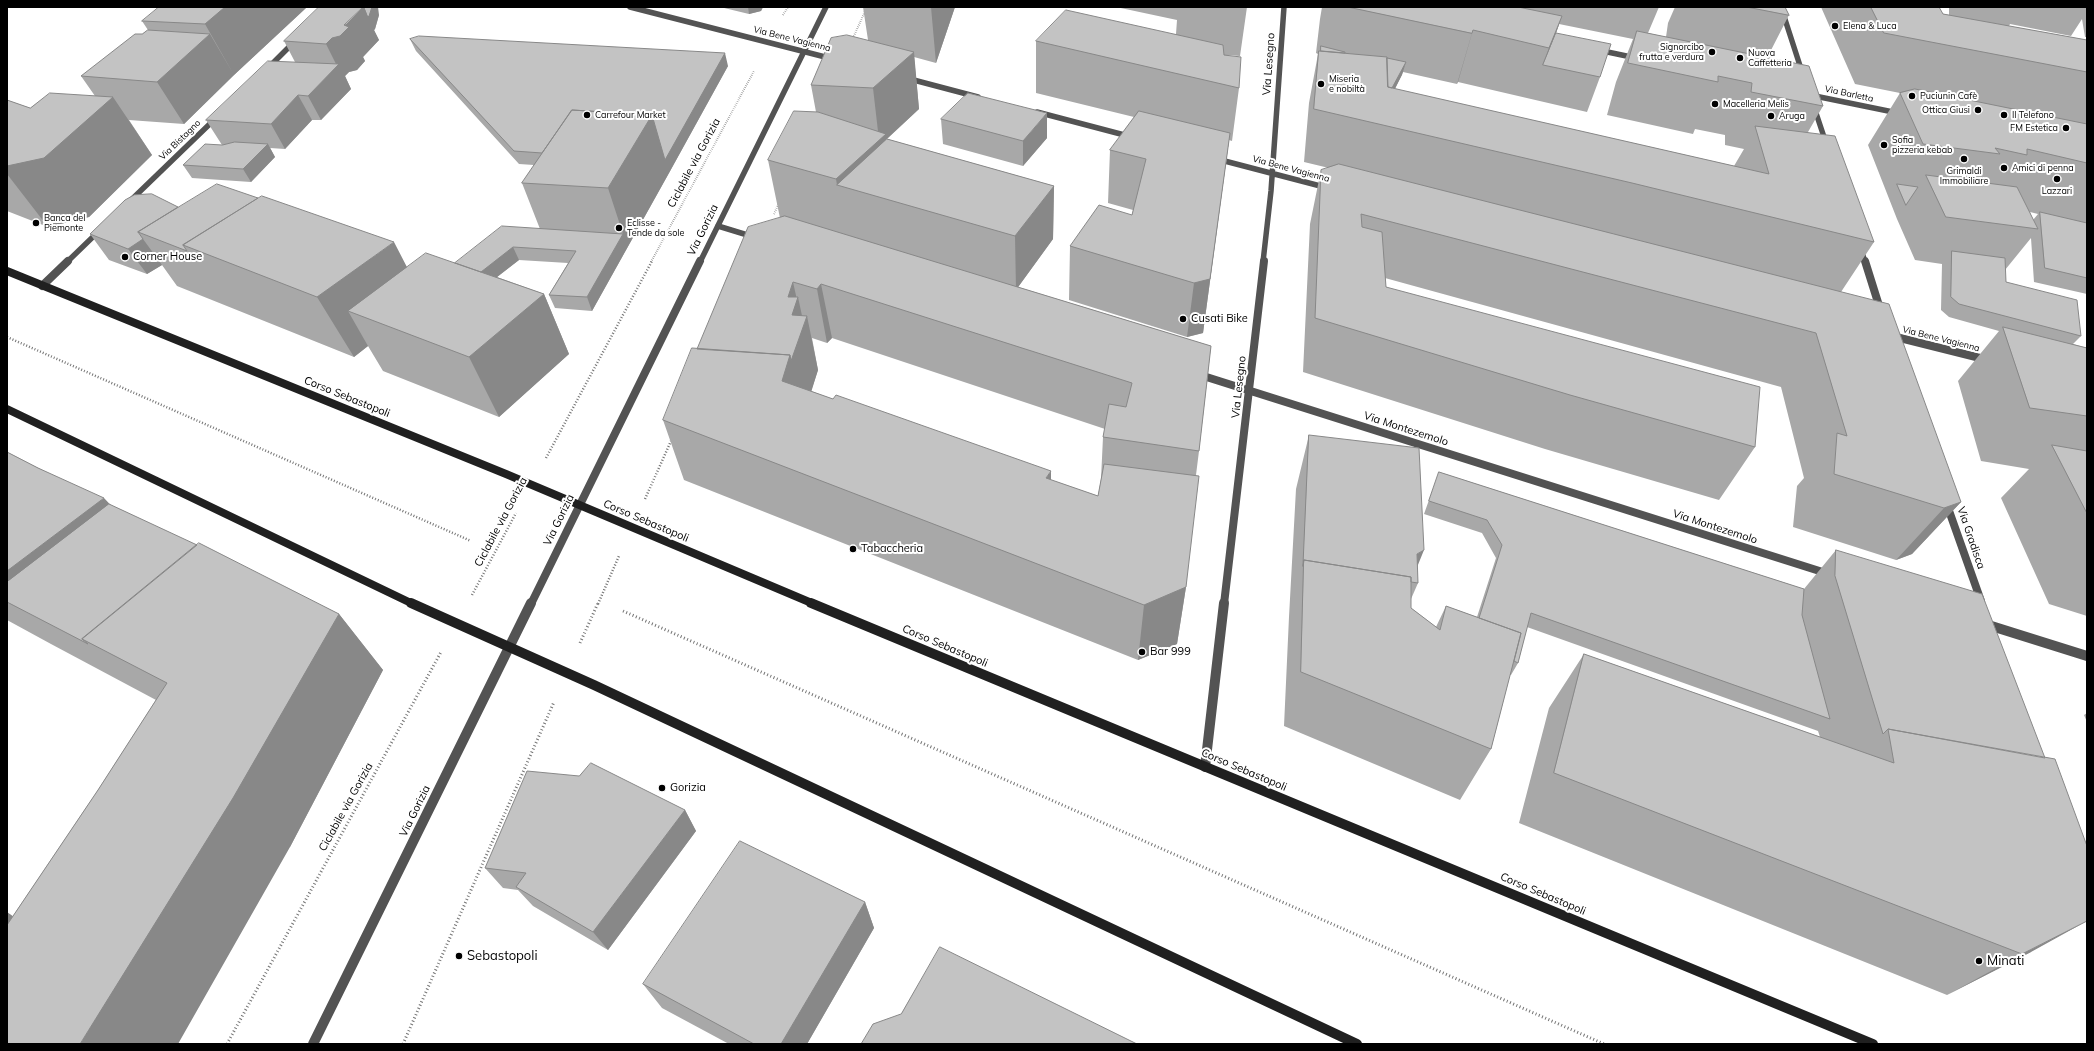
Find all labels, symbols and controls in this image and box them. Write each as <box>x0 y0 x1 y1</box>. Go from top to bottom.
marker: Elena & Luca <box>1830 21 1840 31</box>
place label: Elena & Luca <box>1843 21 1897 31</box>
street label: Via Bene Vagienna <box>752 24 832 54</box>
street label: Via Lesegno <box>1260 32 1278 96</box>
place label: Signorcibo frutta e verdura <box>1639 42 1704 63</box>
marker: Signorcibo frutta e verdura <box>1707 47 1717 57</box>
place label: Nuova Caffetteria <box>1748 48 1792 69</box>
marker: Nuova Caffetteria <box>1735 53 1745 63</box>
place label: Miseria e nobiltà <box>1329 74 1365 95</box>
marker: Miseria e nobiltà <box>1316 79 1326 89</box>
street label: Via Barletta <box>1824 84 1874 104</box>
marker: Puciunin Cafè <box>1907 91 1917 101</box>
place label: Puciunin Cafè <box>1920 91 1977 101</box>
marker: Macelleria Melis <box>1710 99 1720 109</box>
place label: Macelleria Melis <box>1723 99 1789 109</box>
place label: Ottica Giusi <box>1922 105 1970 115</box>
marker: Ottica Giusi <box>1973 105 1983 115</box>
marker: Carrefour Market <box>582 110 592 120</box>
place label: Carrefour Market <box>595 110 666 120</box>
marker: Il Telefono <box>1999 110 2009 120</box>
place label: Il Telefono <box>2012 110 2054 120</box>
marker: Aruga <box>1766 111 1776 121</box>
place label: Aruga <box>1779 111 1805 121</box>
street label: Ciclabile via Gorizia <box>665 116 723 210</box>
street label: Via Bistagno <box>157 118 203 162</box>
place label: FM Estetica <box>2010 123 2058 133</box>
marker: FM Estetica <box>2061 123 2071 133</box>
place label: Sofia pizzeria kebab <box>1892 135 1952 156</box>
marker: Sofia pizzeria kebab <box>1879 140 1889 150</box>
street label: Via Bene Vagienna <box>1251 154 1331 184</box>
marker: Grimaldi Immobiliare <box>1959 154 1969 164</box>
marker: Amici di penna <box>1999 163 2009 173</box>
place label: Amici di penna <box>2012 163 2074 173</box>
place label: Grimaldi Immobiliare <box>1940 166 1988 187</box>
marker: Lazzari <box>2052 174 2062 184</box>
place label: Lazzari <box>2042 186 2072 196</box>
street label: Via Gorizia <box>685 202 721 258</box>
place label: Banca del Piemonte <box>44 213 85 234</box>
marker: Banca del Piemonte <box>31 218 41 228</box>
place label: Eclisse - Tende da sole <box>627 218 684 239</box>
marker: Eclisse - Tende da sole <box>614 223 624 233</box>
place label: Corner House <box>133 250 202 264</box>
marker: Corner House <box>120 252 130 262</box>
place label: Cusati Bike <box>1191 312 1248 326</box>
marker: Cusati Bike <box>1178 314 1188 324</box>
street label: Via Bene Vagienna <box>1901 324 1981 354</box>
street label: Via Lesegno <box>1229 355 1249 419</box>
street label: Corso Sebastopoli <box>302 374 392 420</box>
street label: Via Montezemolo <box>1362 409 1450 449</box>
street label: Ciclabile via Gorizia <box>472 475 530 569</box>
street label: Via Gorizia <box>541 492 577 548</box>
street label: Corso Sebastopoli <box>601 497 691 545</box>
street label: Via Gradisca <box>1954 505 1988 571</box>
street label: Via Montezemolo <box>1671 507 1759 547</box>
place label: Tabaccheria <box>861 542 923 556</box>
marker: Tabaccheria <box>848 544 858 554</box>
street label: Corso Sebastopoli <box>900 622 990 670</box>
place label: Bar 999 <box>1150 645 1191 659</box>
marker: Bar 999 <box>1137 647 1147 657</box>
street label: Corso Sebastopoli <box>1199 746 1289 794</box>
street label: Ciclabile via Gorizia <box>316 760 376 854</box>
place label: Gorizia <box>670 781 706 795</box>
street label: Via Gorizia <box>397 783 433 839</box>
marker: Gorizia <box>657 783 667 793</box>
street label: Corso Sebastopoli <box>1498 870 1588 918</box>
place label: Sebastopoli <box>467 948 537 964</box>
marker: Sebastopoli <box>454 951 464 961</box>
place label: Minati <box>1987 953 2024 969</box>
marker: Minati <box>1974 956 1984 966</box>

